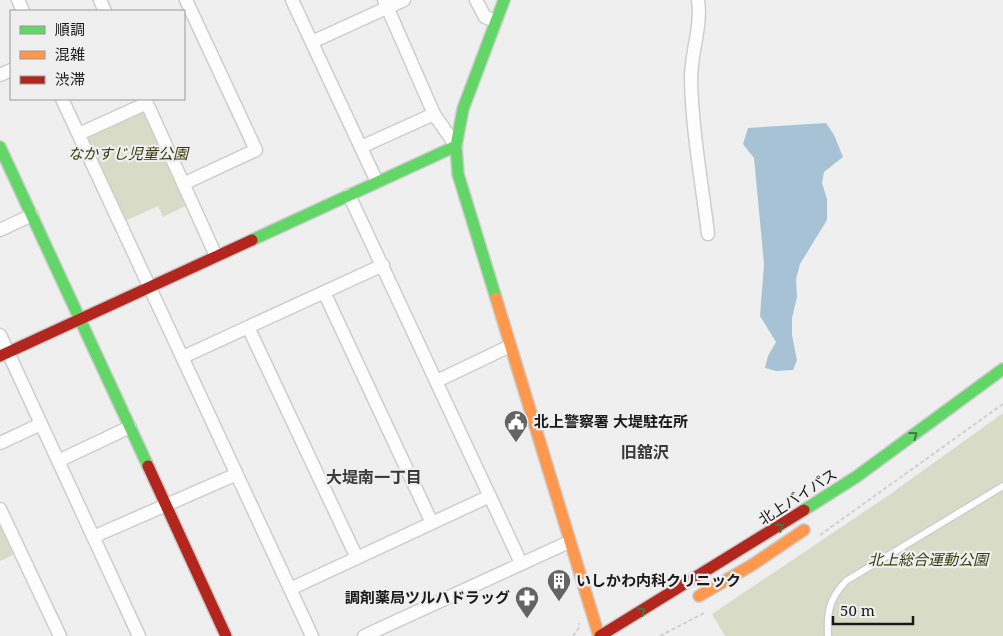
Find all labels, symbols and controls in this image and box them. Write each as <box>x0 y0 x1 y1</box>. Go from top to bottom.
legend <box>10 10 185 100</box>
text: 順調 <box>55 19 85 39</box>
text: 混雑 <box>55 44 85 64</box>
text: 渋滞 <box>55 69 85 89</box>
park label: なかすじ児童公園 <box>68 143 190 163</box>
public building icon: 北上警察署 大堤駐在所 <box>503 409 529 443</box>
place label: 北上警察署 大堤駐在所 <box>534 411 688 431</box>
one-way arrow <box>908 432 918 441</box>
district label: 旧舘沢 <box>621 441 669 463</box>
street label: 北上バイパス <box>754 463 841 529</box>
district label: 大堤南一丁目 <box>326 466 422 488</box>
one-way arrow <box>775 523 784 533</box>
park label: 北上総合運動公園 <box>868 549 990 569</box>
building icon: いしかわ内科クリニック <box>546 568 572 602</box>
place label: いしかわ内科クリニック <box>576 570 741 590</box>
pharmacy icon: 調剤薬局ツルハドラッグ <box>514 585 540 619</box>
place label: 調剤薬局ツルハドラッグ <box>345 587 510 607</box>
scale bar <box>833 594 913 626</box>
text: 50 m <box>840 600 875 620</box>
one-way arrow <box>636 608 645 618</box>

